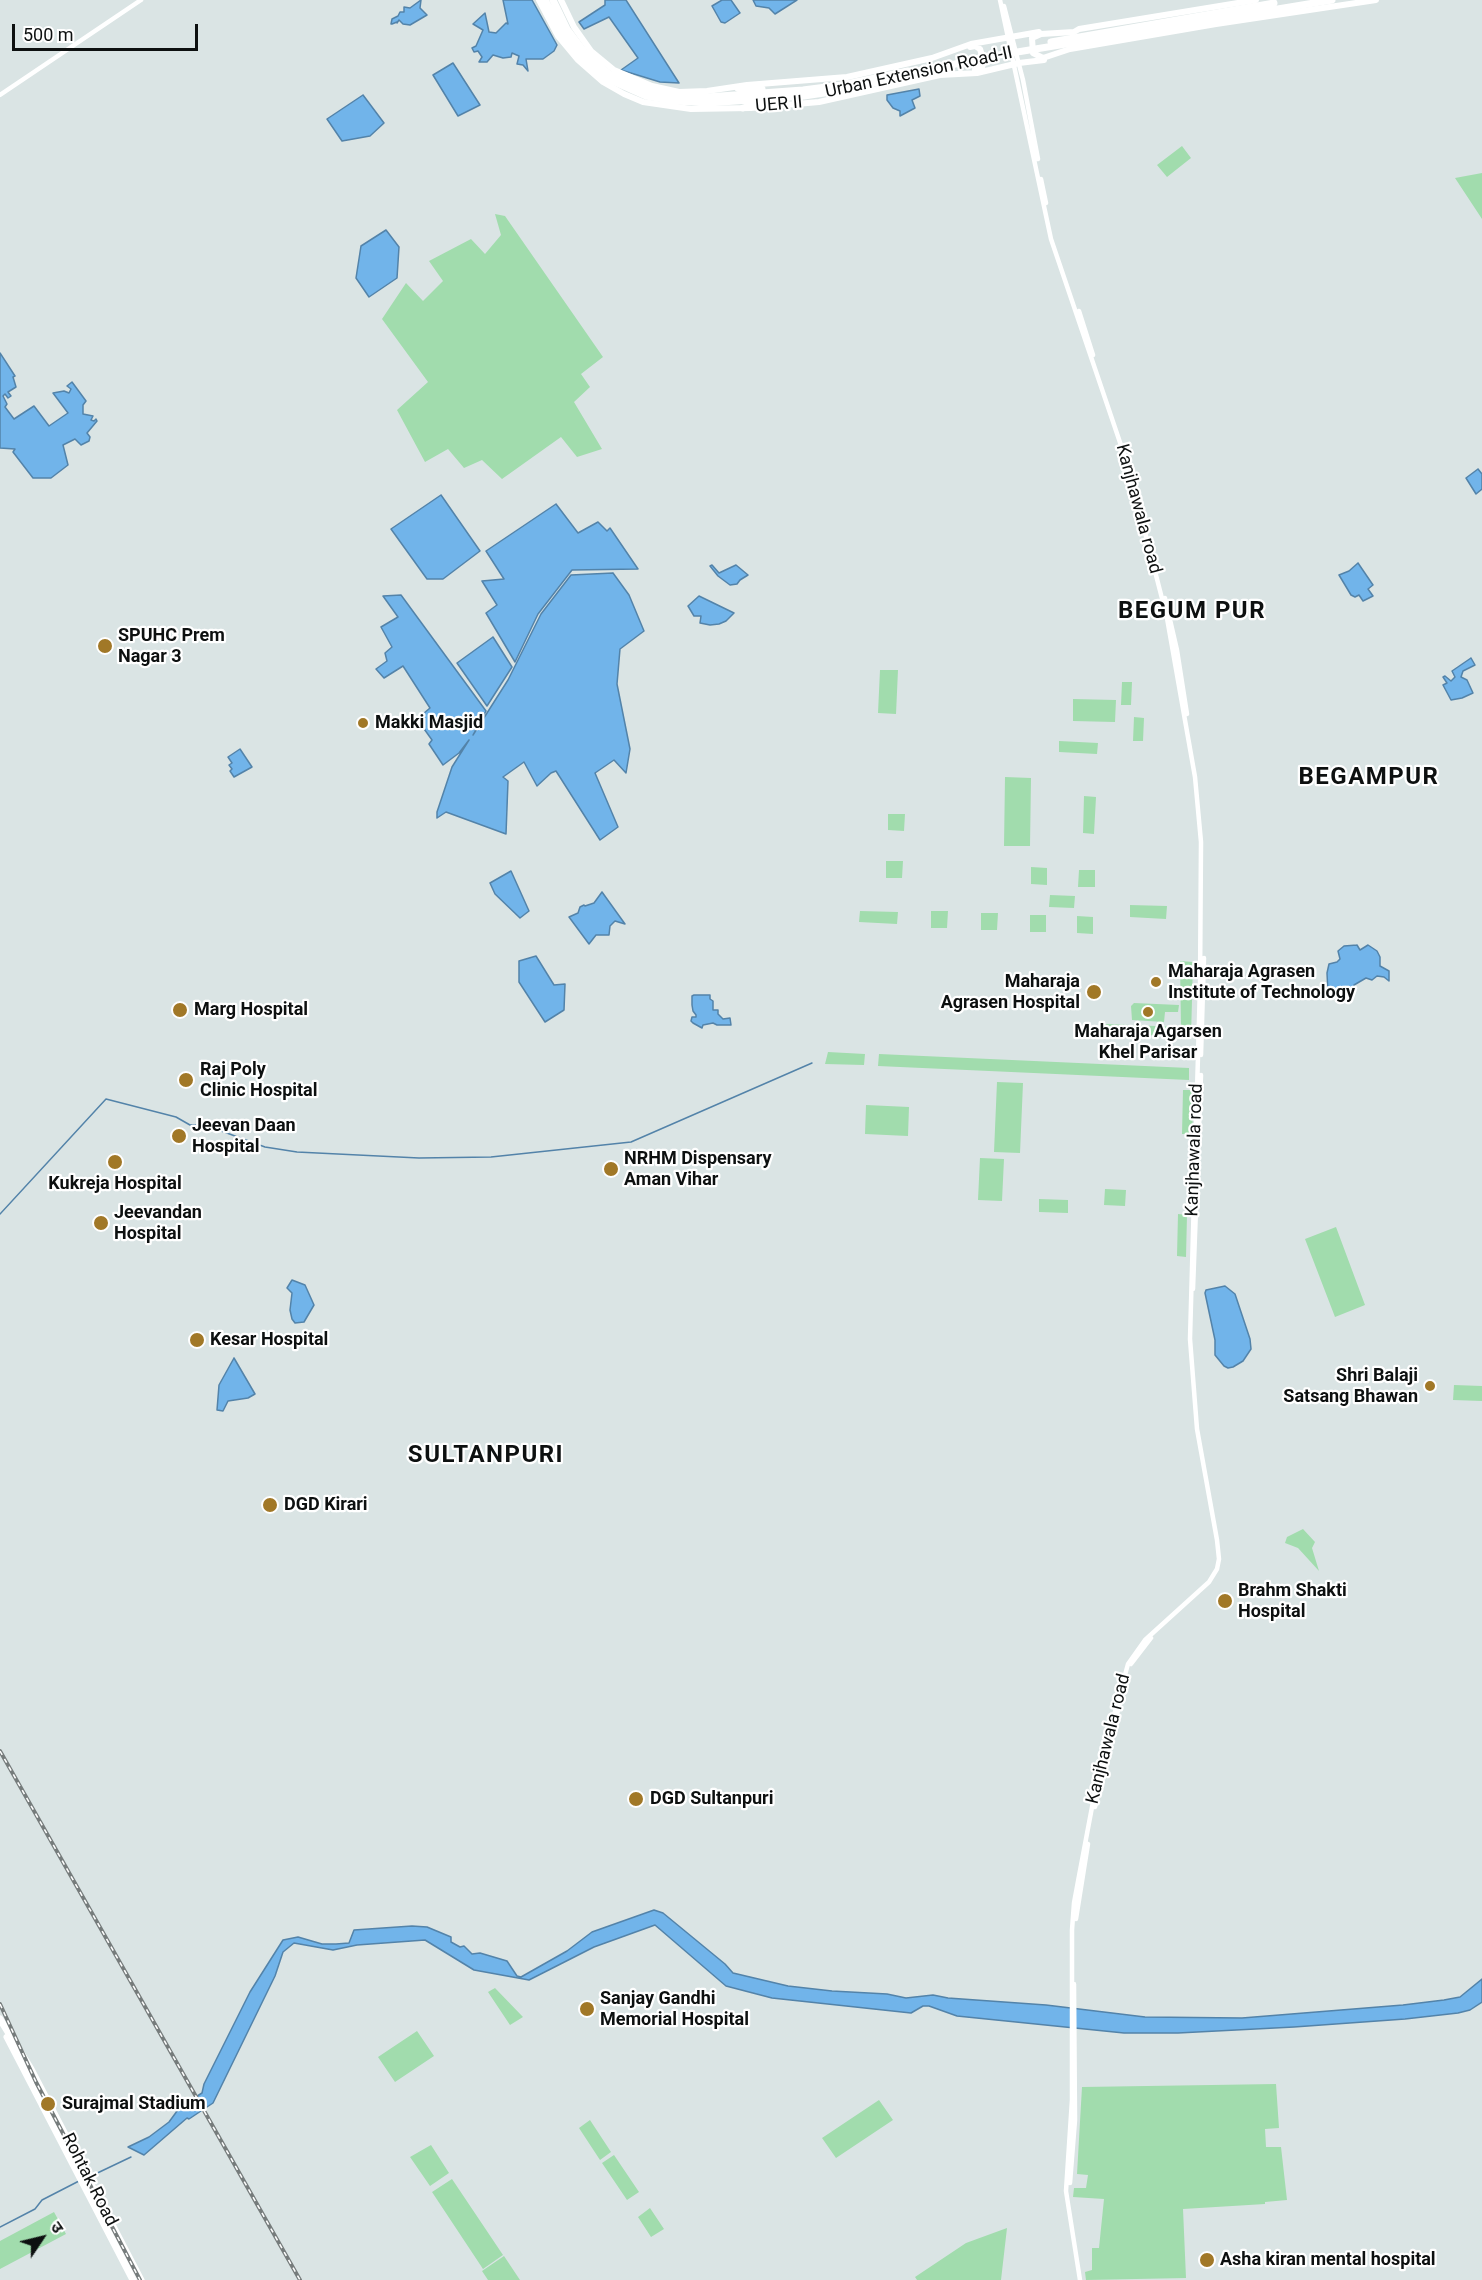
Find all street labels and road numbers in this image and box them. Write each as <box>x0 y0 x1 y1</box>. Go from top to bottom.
street label: Urban Extension Road-II <box>823 43 1015 103</box>
street label: UER II <box>755 92 803 118</box>
street label: Kanjhawala road <box>1110 442 1166 576</box>
street label: Kanjhawala road <box>1182 1083 1208 1217</box>
street label: Kanjhawala road <box>1082 1672 1136 1806</box>
street label: Rohtak Road <box>56 2130 122 2230</box>

